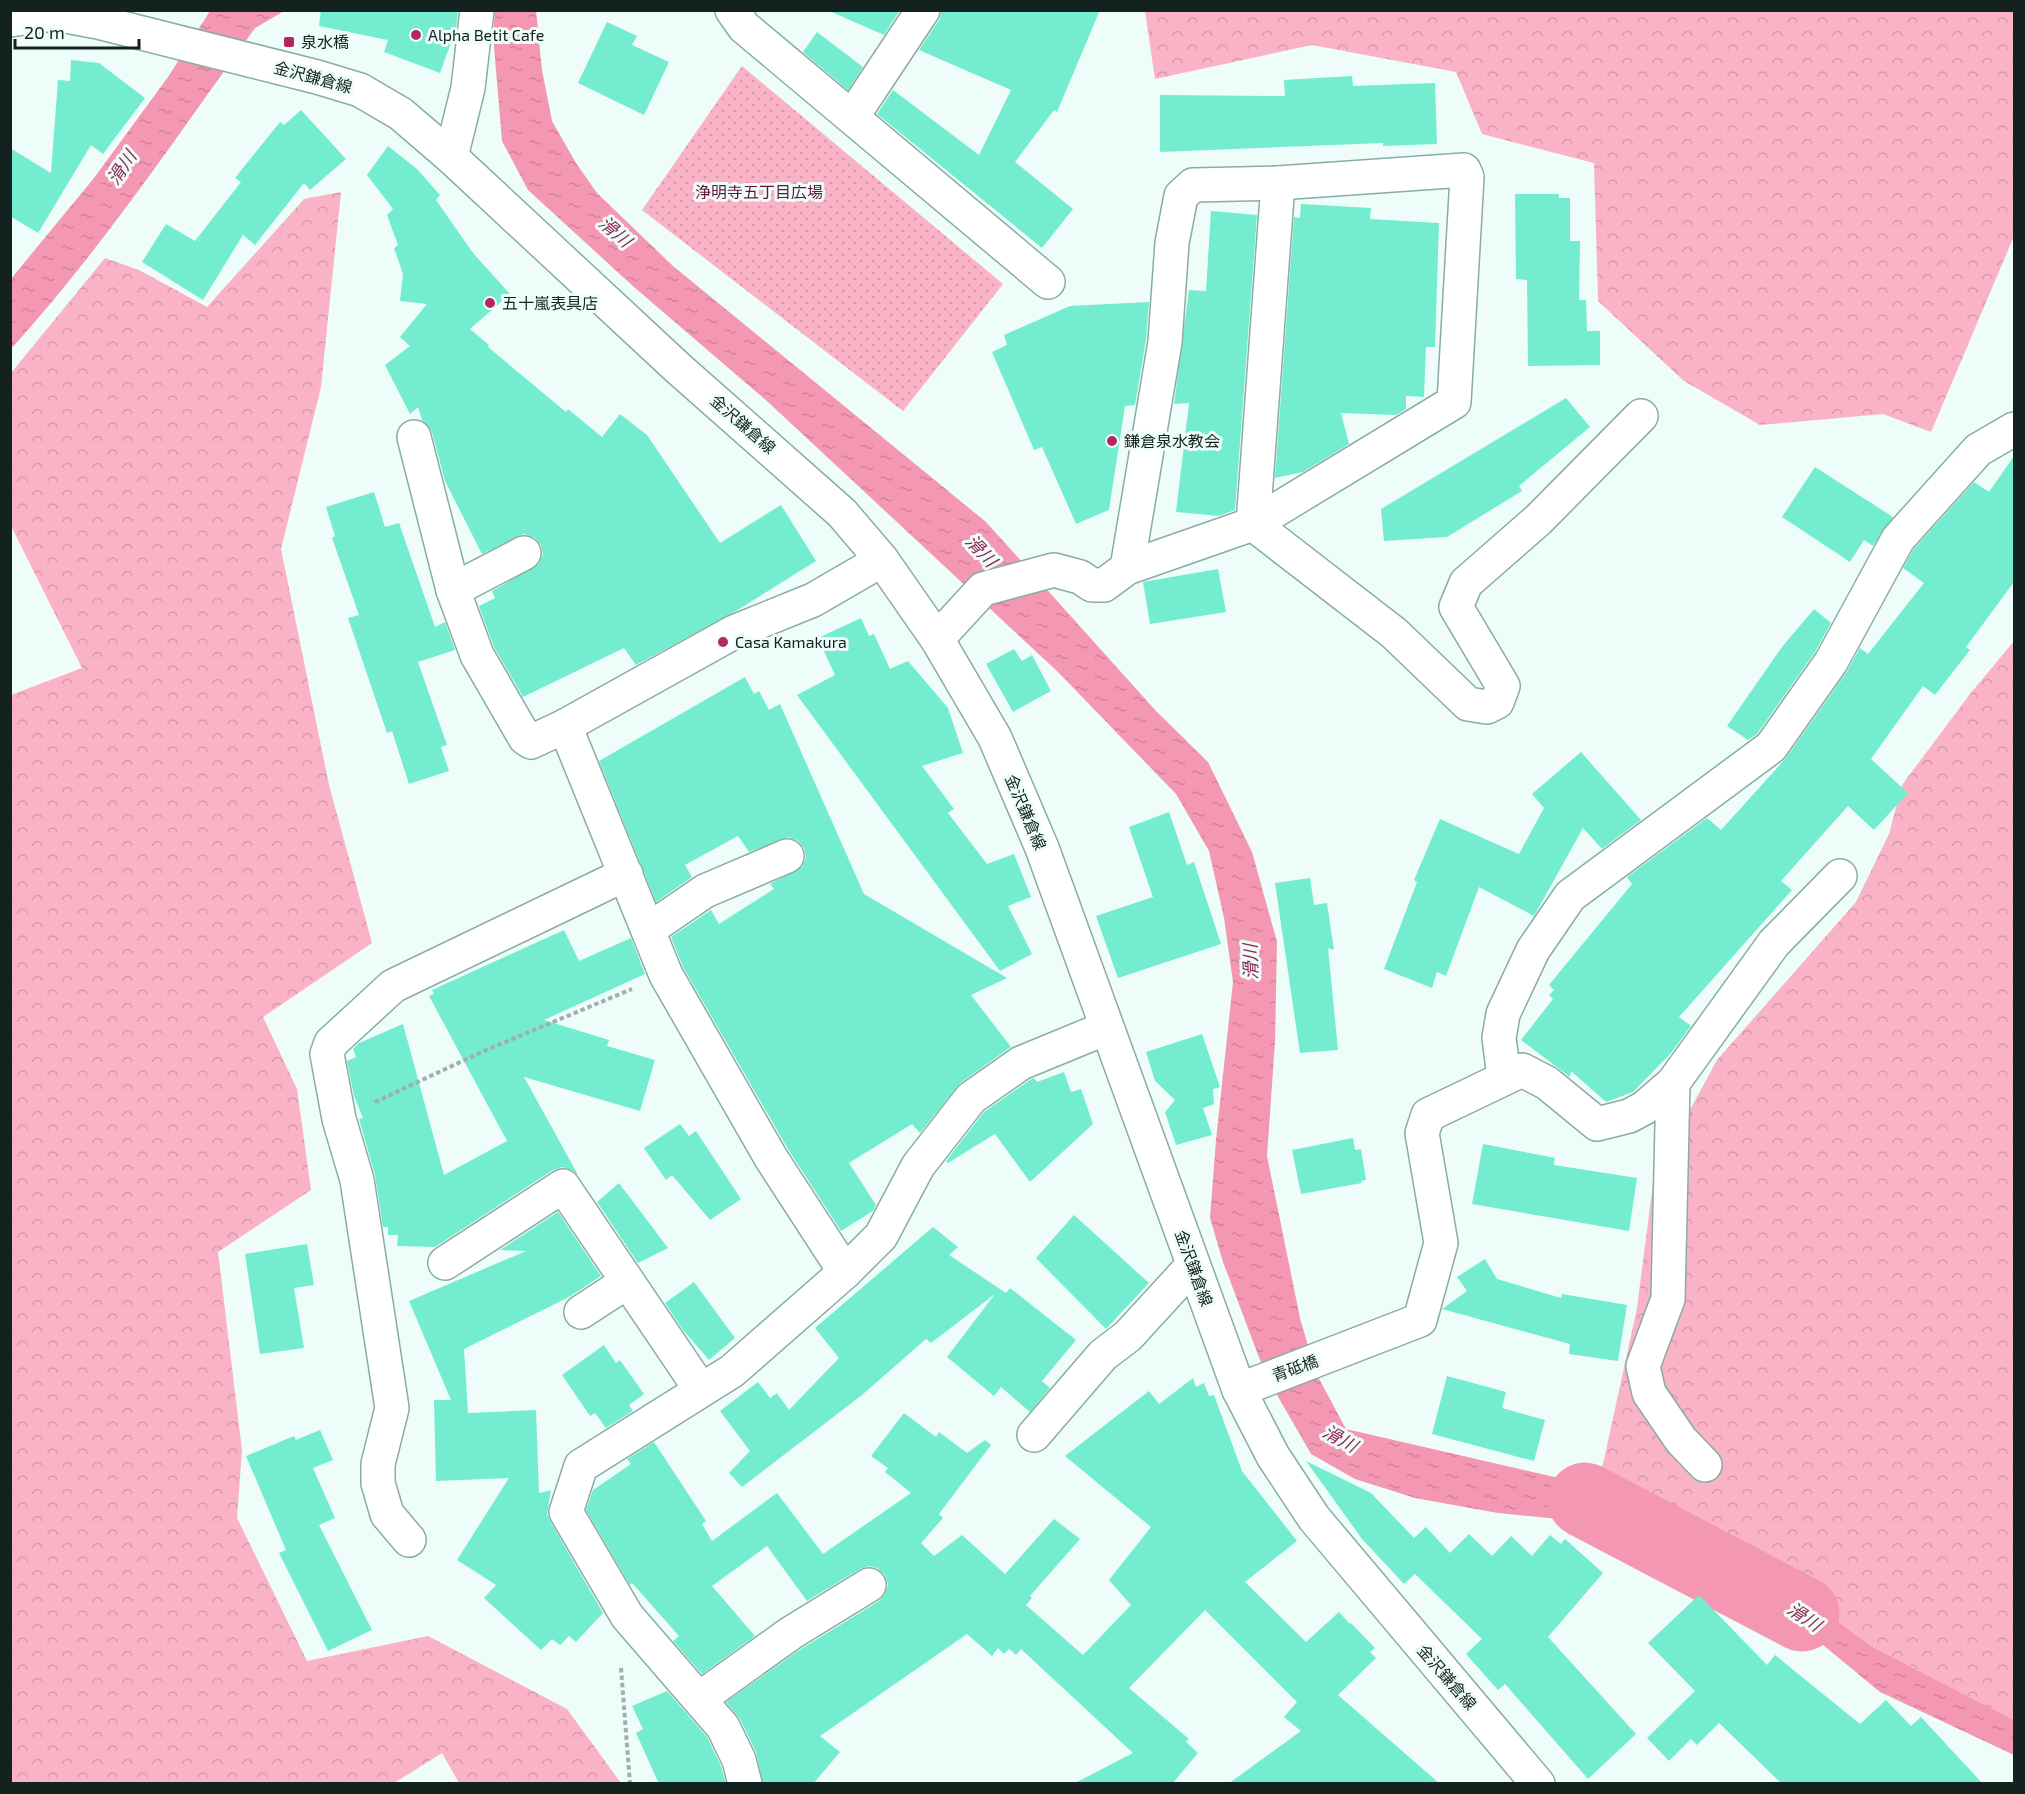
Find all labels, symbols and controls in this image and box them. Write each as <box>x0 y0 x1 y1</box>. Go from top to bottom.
scale bar <box>15 12 140 50</box>
text: 20 m <box>24 21 65 43</box>
place label: Alpha Betit Cafe <box>428 25 544 44</box>
marker: Alpha Betit Cafe <box>409 28 423 42</box>
place label: 泉水橋 <box>301 32 349 51</box>
marker: 泉水橋 <box>282 35 296 49</box>
street label: 金沢鎌倉線 <box>272 57 354 96</box>
water label: 滑川 <box>102 145 141 189</box>
park label: 浄明寺五丁目広場 <box>695 182 823 201</box>
water label: 滑川 <box>595 211 638 253</box>
place label: 五十嵐表具店 <box>502 293 598 312</box>
marker: 五十嵐表具店 <box>483 296 497 310</box>
street label: 金沢鎌倉線 <box>707 390 780 457</box>
place label: 鎌倉泉水教会 <box>1124 431 1220 450</box>
marker: 鎌倉泉水教会 <box>1105 434 1119 448</box>
water label: 滑川 <box>961 530 1003 572</box>
place label: Casa Kamakura <box>735 632 847 651</box>
marker: Casa Kamakura <box>716 635 730 649</box>
street label: 金沢鎌倉線 <box>1002 771 1051 852</box>
water label: 滑川 <box>1238 942 1262 980</box>
street label: 金沢鎌倉線 <box>1172 1227 1217 1309</box>
street label: 青砥橋 <box>1269 1350 1321 1385</box>
water label: 滑川 <box>1319 1420 1363 1457</box>
water label: 滑川 <box>1783 1597 1827 1636</box>
street label: 金沢鎌倉線 <box>1414 1640 1481 1713</box>

